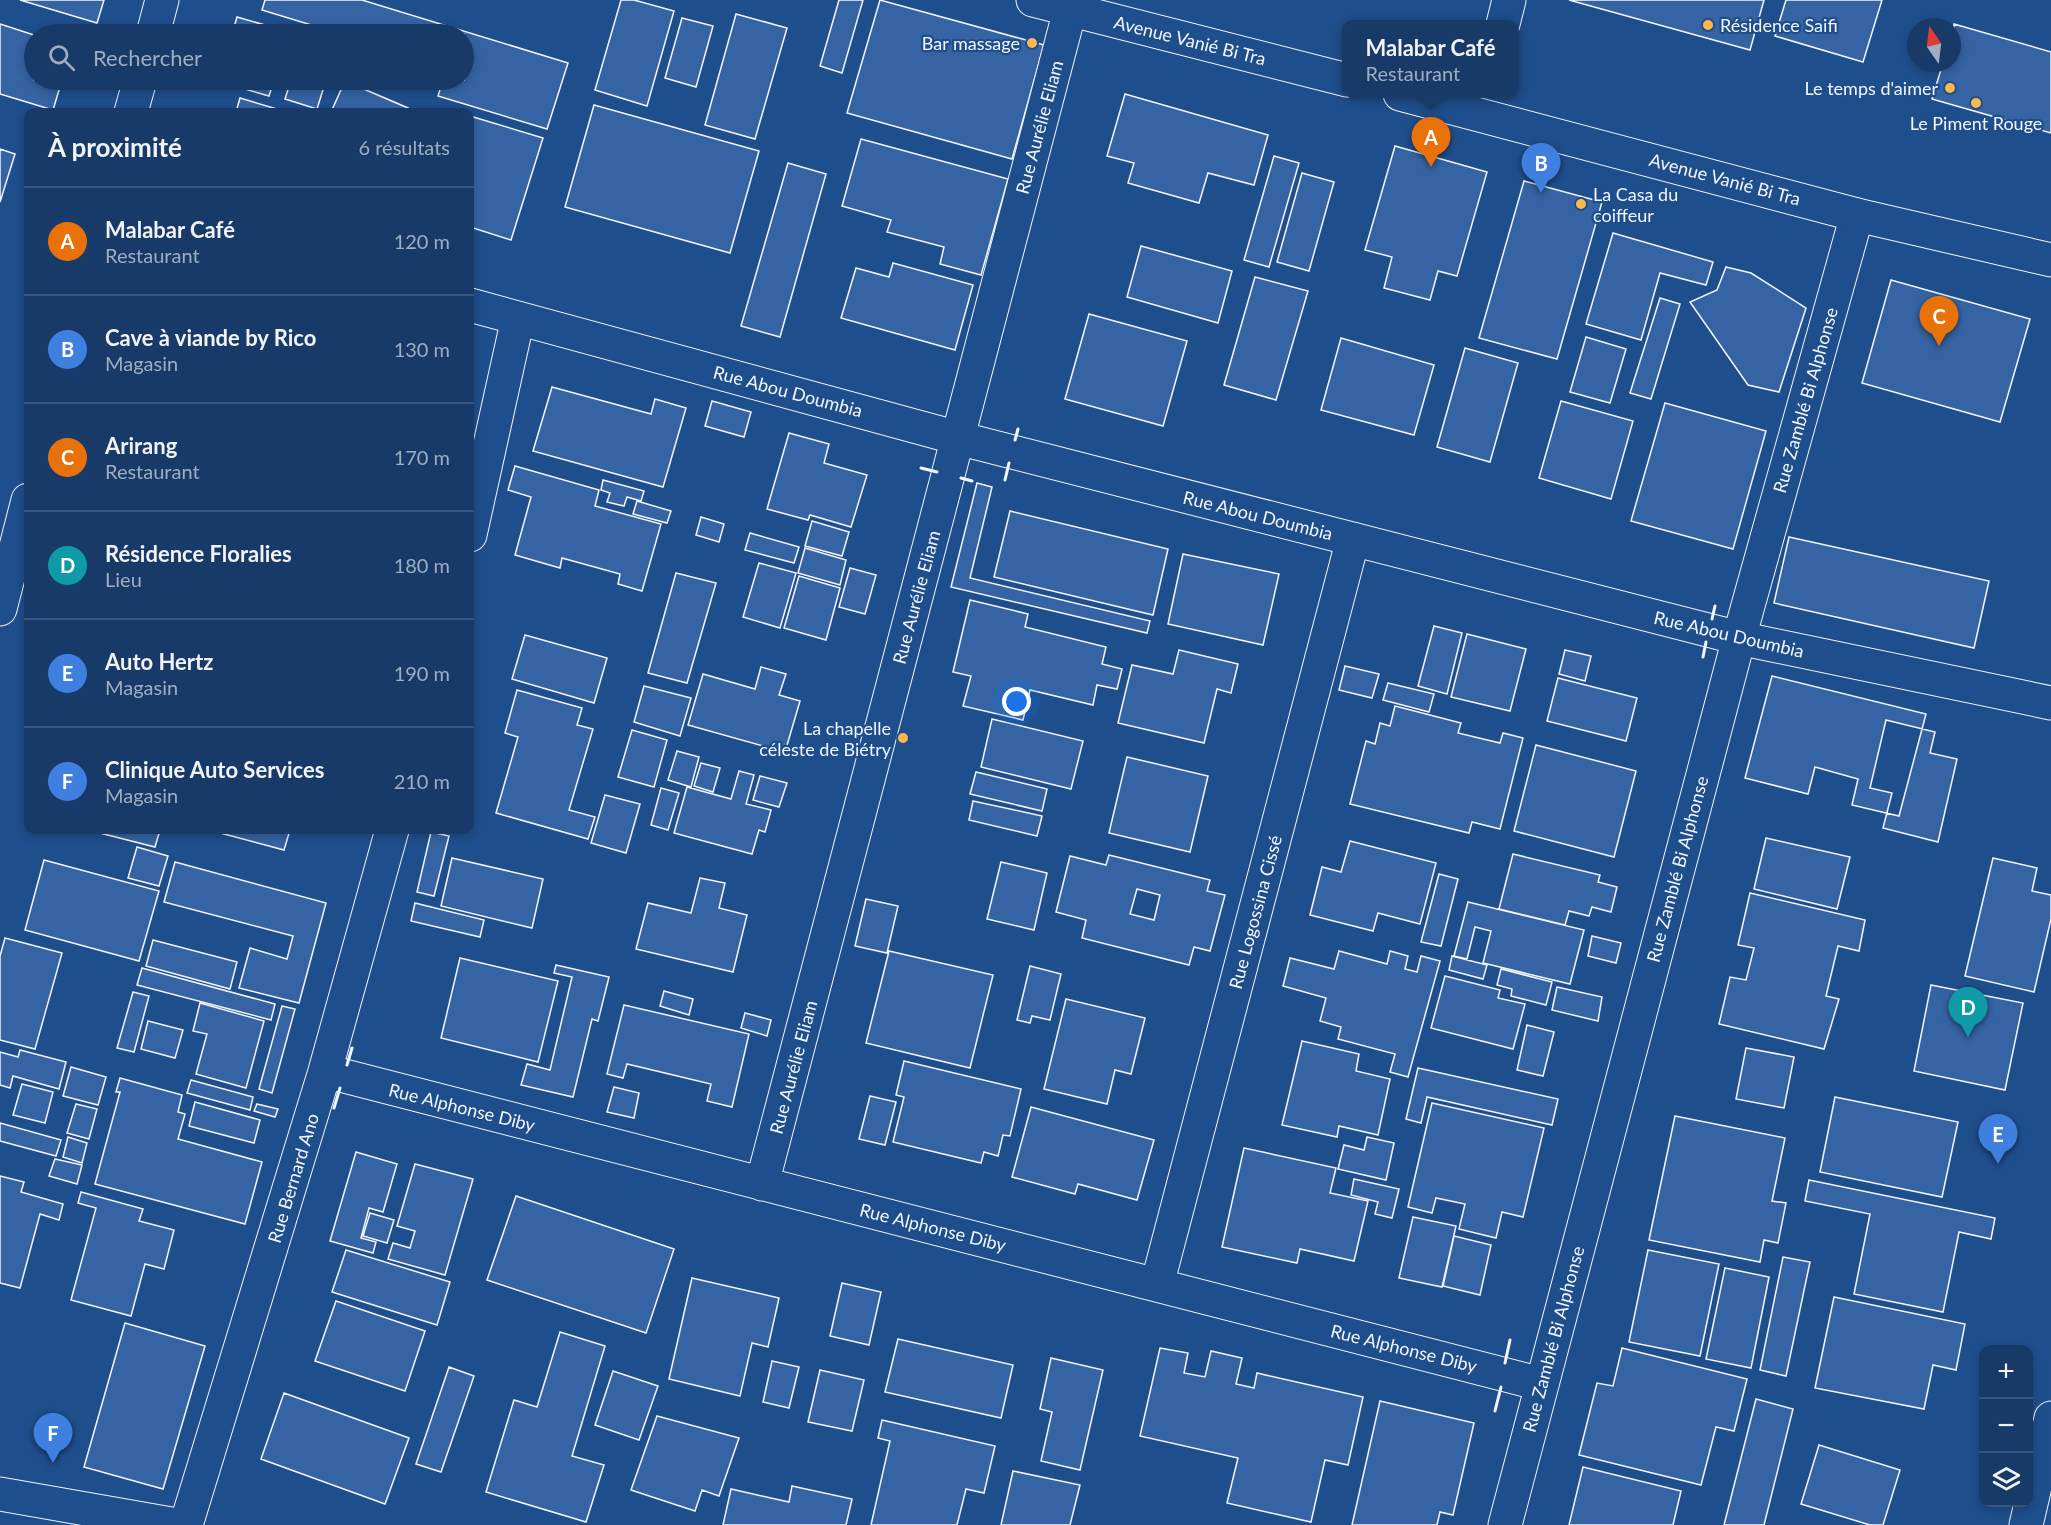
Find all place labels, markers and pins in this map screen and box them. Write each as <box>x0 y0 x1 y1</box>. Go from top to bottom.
place label: Résidence Saifi <box>1720 14 1838 36</box>
marker: Résidence Saifi <box>1701 18 1715 32</box>
place label: Bar massage <box>922 32 1020 54</box>
marker: Bar massage <box>1025 36 1039 50</box>
place label: Le temps d'aimer <box>1804 77 1938 99</box>
marker: Le temps d'aimer <box>1943 81 1957 95</box>
marker: Le Piment Rouge <box>1969 96 1983 110</box>
place label: Le Piment Rouge <box>1910 112 2042 134</box>
pin: A <box>1412 118 1450 167</box>
pin: B <box>1522 144 1560 193</box>
place label: La Casa du coiffeur <box>1593 183 1678 226</box>
marker: La Casa du coiffeur <box>1574 197 1588 211</box>
pin: C <box>1920 296 1958 346</box>
place label: La chapelle céleste de Biétry <box>759 717 892 760</box>
marker: La chapelle céleste de Biétry <box>896 731 910 745</box>
pin: D <box>1948 988 1988 1037</box>
pin: E <box>1978 1114 2018 1164</box>
pin: F <box>34 1414 72 1463</box>

